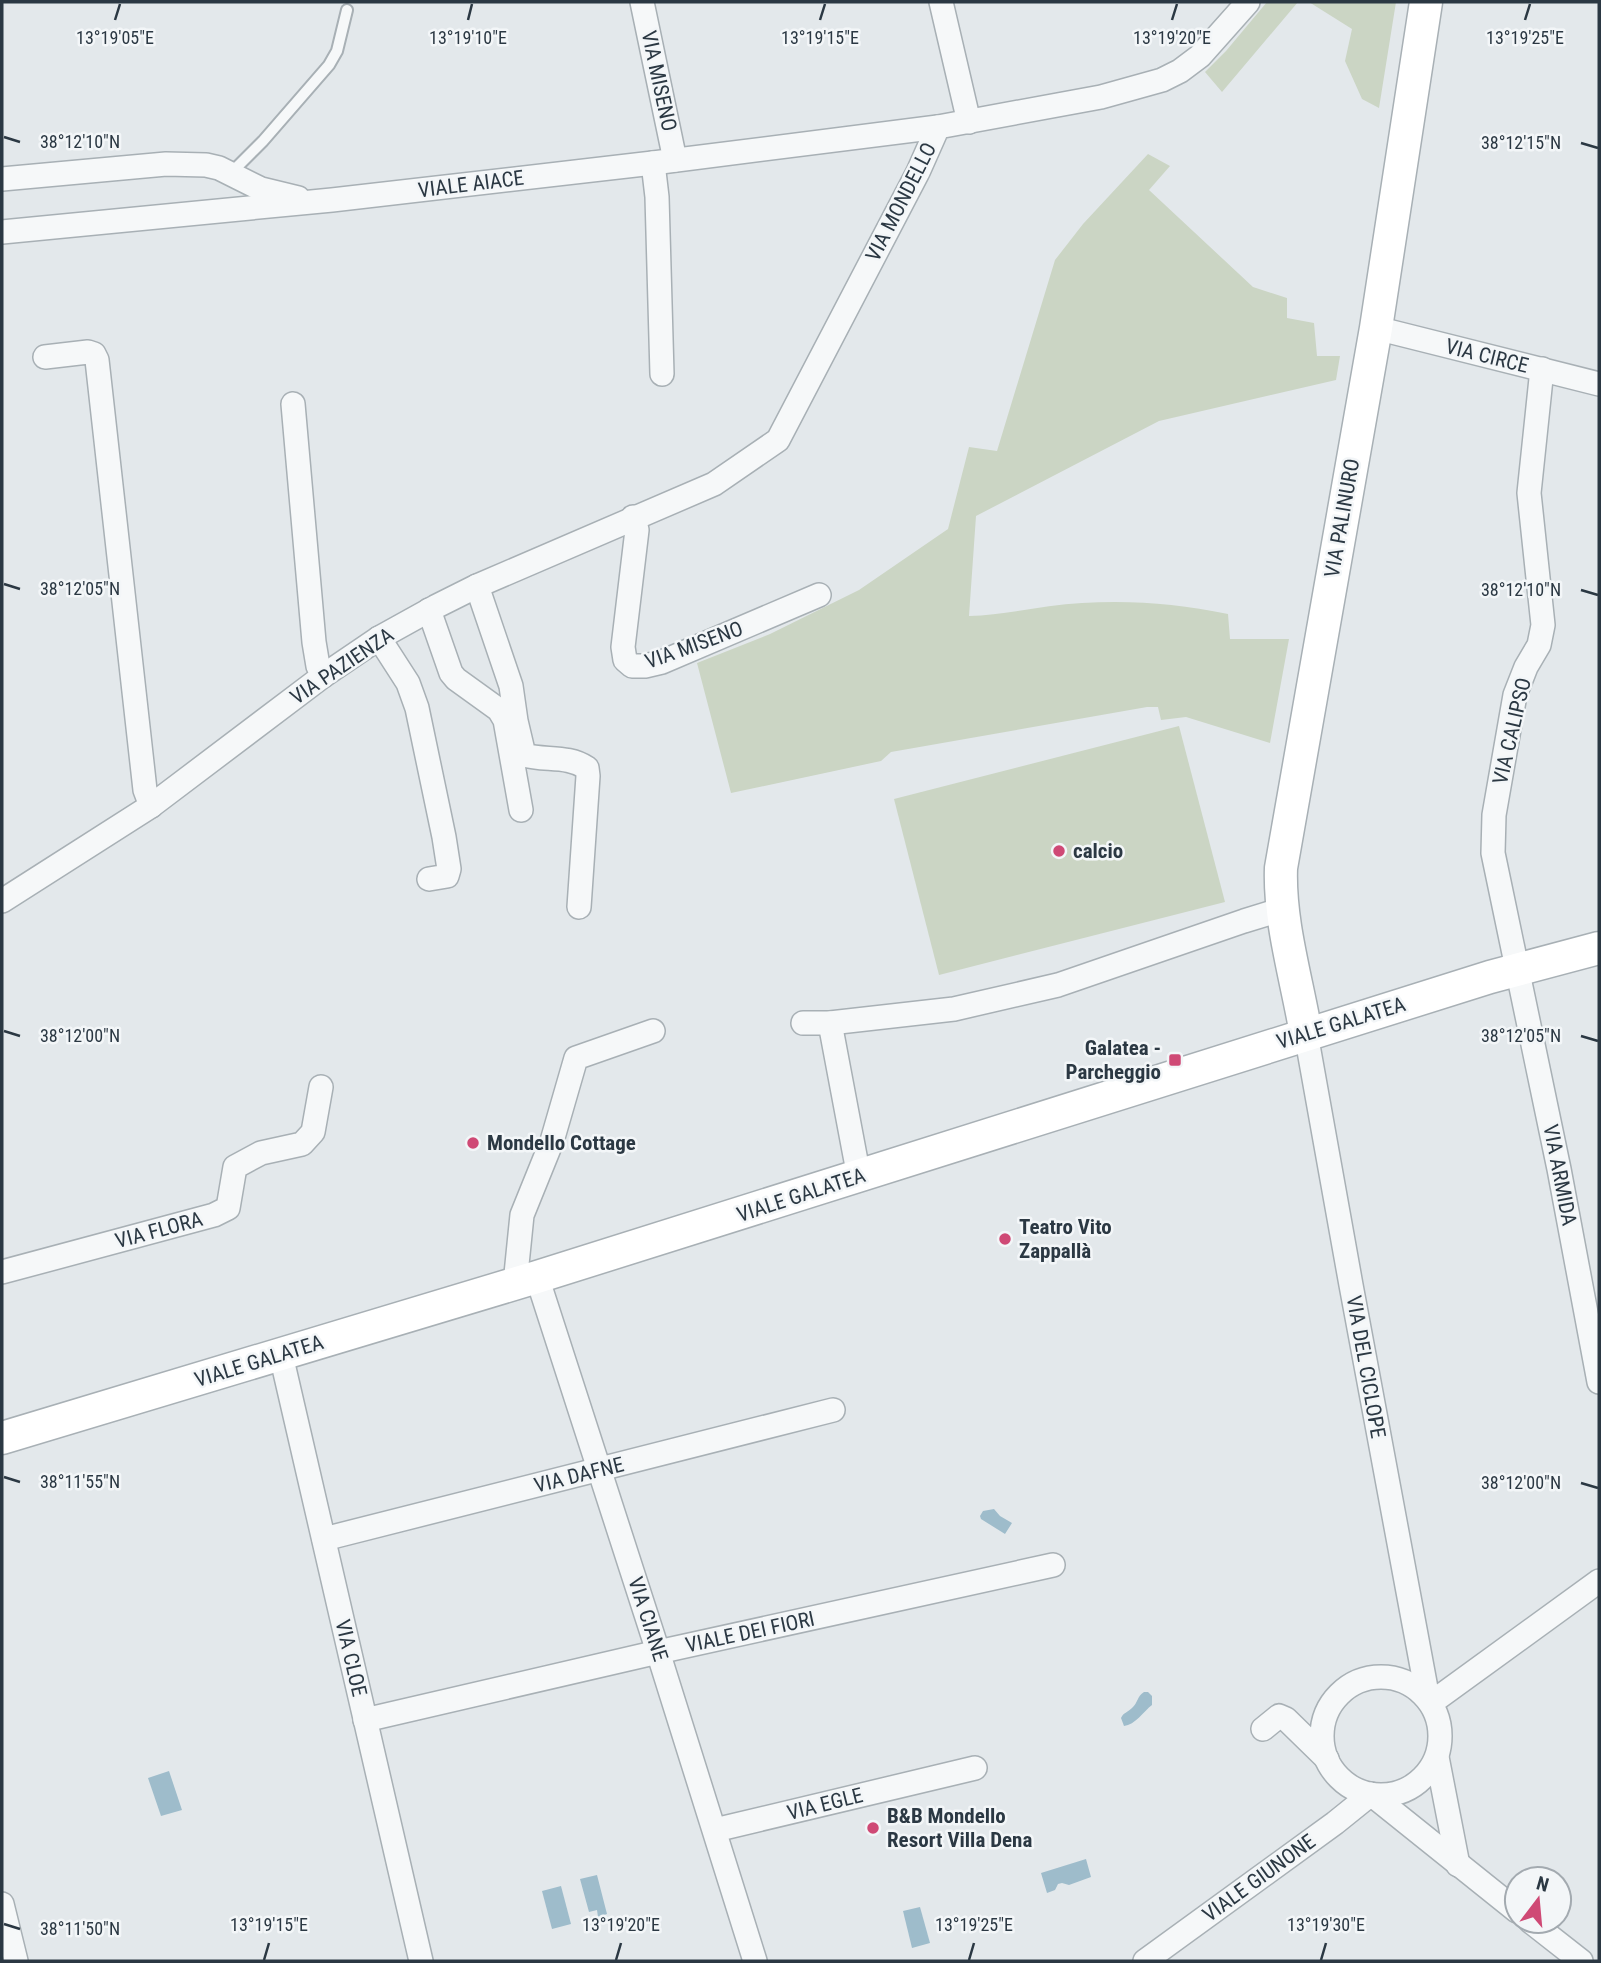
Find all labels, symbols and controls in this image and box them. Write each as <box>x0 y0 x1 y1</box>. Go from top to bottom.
text: 13°19'05"E <box>76 27 154 48</box>
text: 13°19'10"E <box>429 27 507 48</box>
text: 13°19'15"E <box>781 27 859 48</box>
text: 13°19'20"E <box>1133 27 1211 48</box>
text: 13°19'25"E <box>1486 27 1564 48</box>
street label: VIA MISENO <box>637 29 681 133</box>
text: 38°12'10"N <box>40 131 120 152</box>
text: 38°12'15"N <box>1481 132 1561 153</box>
street label: VIA MONDELLO <box>861 139 941 265</box>
street label: VIALE AIACE <box>417 166 525 202</box>
street label: VIA CIRCE <box>1443 334 1531 378</box>
street label: VIA PALINURO <box>1320 457 1364 579</box>
text: 38°12'05"N <box>40 578 120 599</box>
text: 38°12'10"N <box>1481 579 1561 600</box>
street label: VIA MISENO <box>642 616 746 674</box>
street label: VIA PAZIENZA <box>286 623 398 709</box>
street label: VIA CALIPSO <box>1488 675 1536 787</box>
place label: calcio <box>1073 839 1123 863</box>
marker: calcio <box>1051 843 1067 859</box>
street label: VIALE GALATEA <box>1274 992 1408 1054</box>
text: 38°12'00"N <box>40 1025 120 1046</box>
text: 38°12'05"N <box>1481 1025 1561 1046</box>
place label: Galatea - Parcheggio <box>1066 1036 1161 1084</box>
marker: Galatea - Parcheggio <box>1167 1052 1183 1068</box>
street label: VIA ARMIDA <box>1538 1122 1582 1228</box>
place label: Mondello Cottage <box>487 1131 636 1155</box>
marker: Mondello Cottage <box>465 1135 481 1151</box>
street label: VIALE GALATEA <box>734 1163 868 1227</box>
street label: VIA FLORA <box>113 1207 205 1253</box>
place label: Teatro Vito Zappallà <box>1019 1215 1112 1263</box>
marker: Teatro Vito Zappallà <box>997 1231 1013 1247</box>
street label: VIA DEL CICLOPE <box>1342 1294 1390 1440</box>
street label: VIALE GALATEA <box>192 1330 326 1392</box>
street label: VIA DAFNE <box>532 1452 626 1498</box>
text: 38°11'55"N <box>40 1471 120 1492</box>
text: 38°12'00"N <box>1481 1472 1561 1493</box>
street label: VIA CIANE <box>623 1574 673 1664</box>
street label: VIALE DEI FIORI <box>683 1607 817 1657</box>
street label: VIA CLOE <box>330 1617 372 1699</box>
street label: VIA EGLE <box>785 1783 865 1825</box>
place label: B&B Mondello Resort Villa Dena <box>887 1804 1032 1852</box>
marker: B&B Mondello Resort Villa Dena <box>865 1820 881 1836</box>
street label: VIALE GIUNONE <box>1198 1829 1320 1927</box>
north arrow <box>1503 1865 1573 1935</box>
text: N <box>1534 1871 1551 1897</box>
text: 13°19'15"E <box>230 1914 308 1935</box>
text: 13°19'20"E <box>582 1914 660 1935</box>
text: 13°19'25"E <box>935 1914 1013 1935</box>
text: 13°19'30"E <box>1287 1914 1365 1935</box>
text: 38°11'50"N <box>40 1918 120 1939</box>

